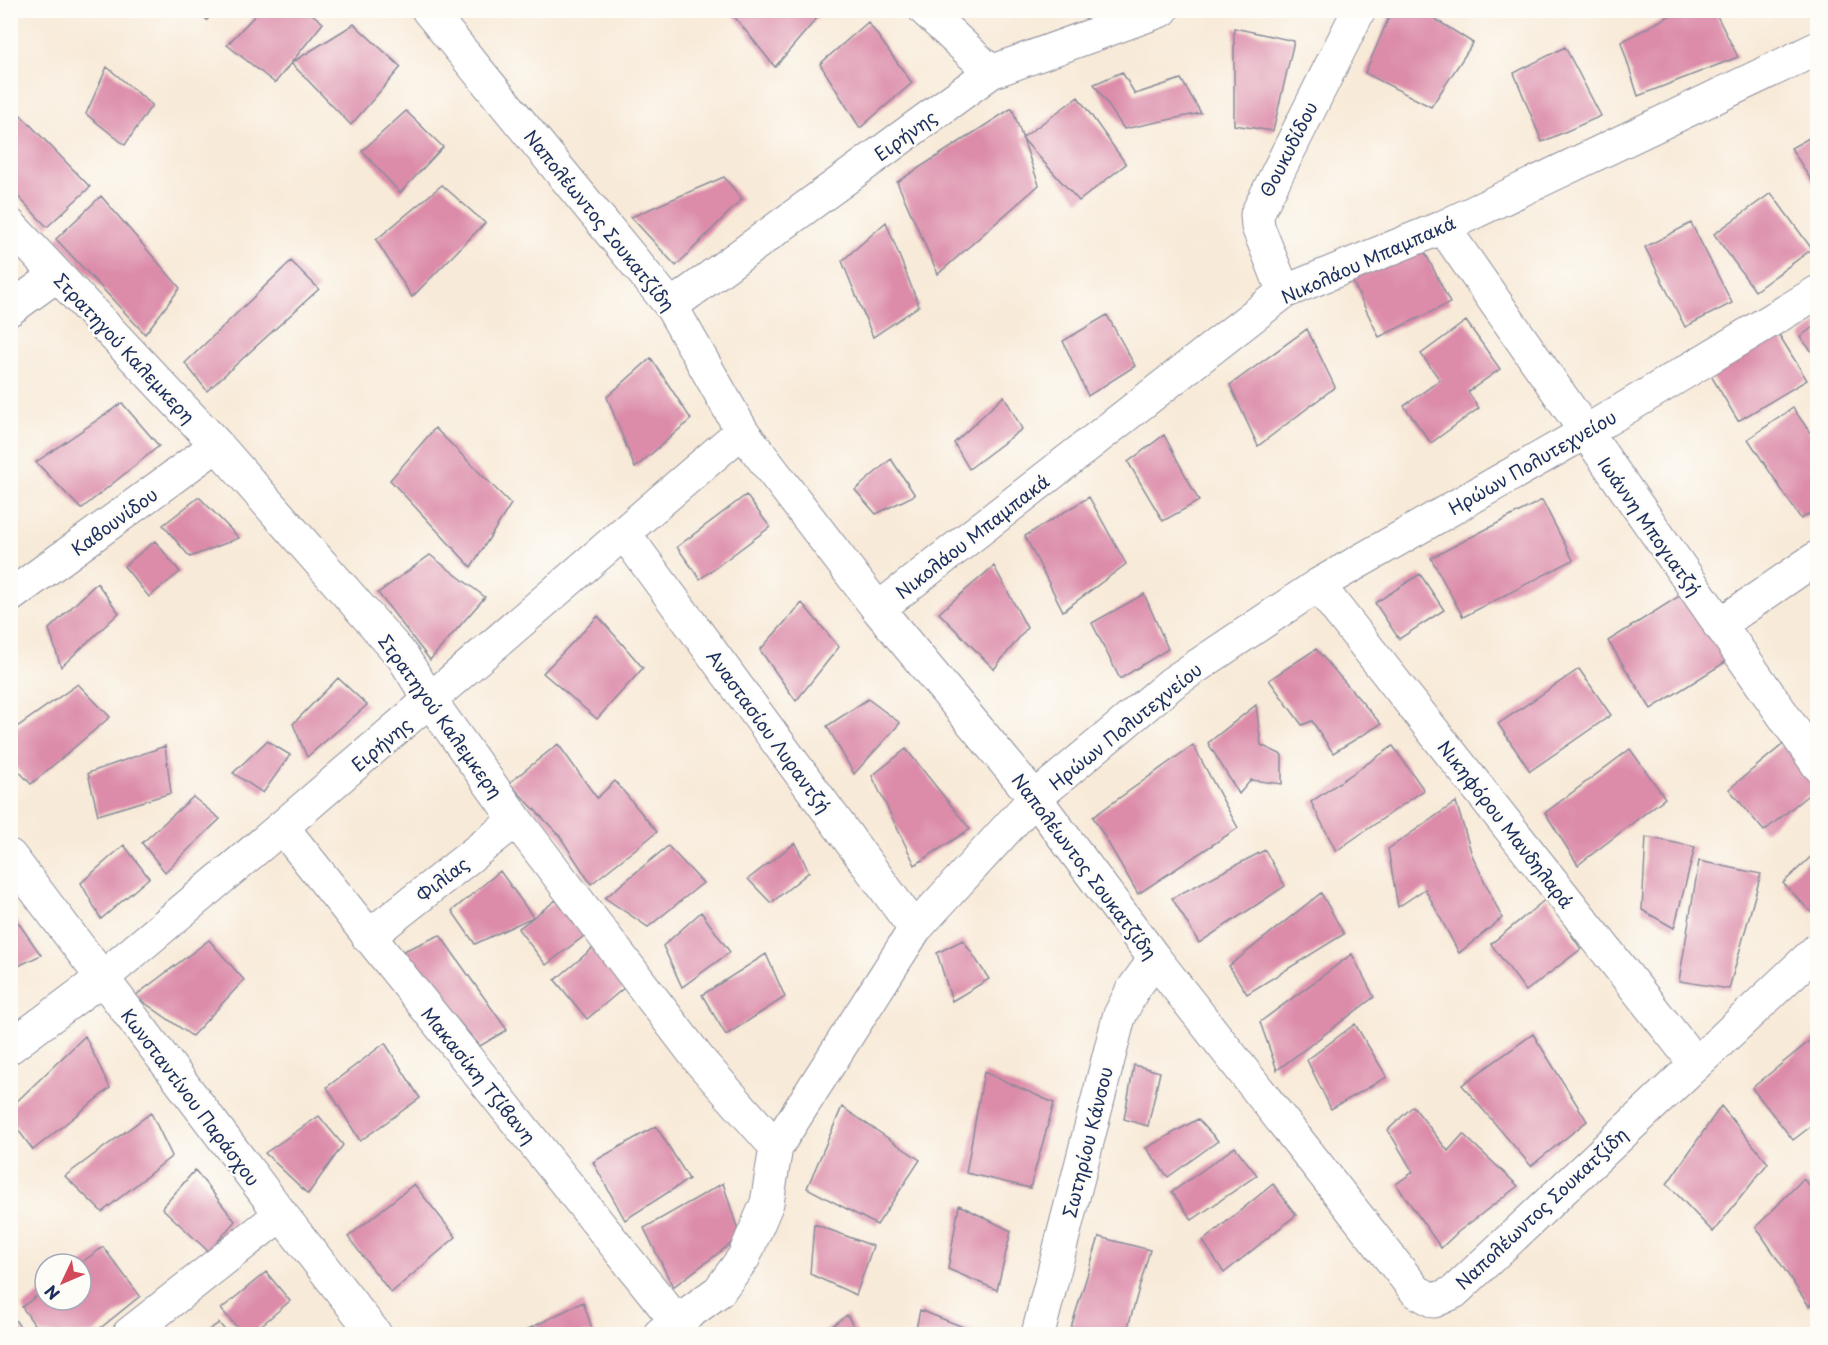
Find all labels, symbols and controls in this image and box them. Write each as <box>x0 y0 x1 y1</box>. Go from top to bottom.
street label: Θουκυδίδου <box>1252 97 1324 201</box>
street label: Ειρήνης <box>868 103 942 167</box>
street label: Ναπολέωντος Σουκατζίδη <box>518 123 682 317</box>
street label: Νικολάου Μπαμπακά <box>1276 208 1460 310</box>
street label: Στρατηγού Καλεμκερη <box>48 267 202 429</box>
street label: Ηρώων Πολυτεχνείου <box>1443 403 1621 521</box>
street label: Ιωάννη Μπογιατζή <box>1592 451 1708 601</box>
street label: Νικολάου Μπαμπακά <box>889 467 1055 605</box>
street label: Καβουνίδου <box>65 480 163 562</box>
street label: Στρατηγού Καλεμκερη <box>372 629 510 803</box>
street label: Αναστασίου Λυραντζή <box>701 644 837 818</box>
street label: Ηρώων Πολυτεχνείου <box>1043 656 1207 796</box>
street label: Ειρήνης <box>345 711 417 777</box>
street label: Νικηφόρου Μανδηλαρά <box>1432 734 1580 914</box>
street label: Ναπολέωντος Σουκατζίδη <box>1006 767 1164 965</box>
street label: Φιλίας <box>410 850 474 908</box>
street label: Μακασίκη Τζίβανη <box>415 1001 543 1149</box>
street label: Κωνσταντίνου Παράσχου <box>115 1003 267 1191</box>
street label: Σωτηρίου Κάνσου <box>1055 1064 1119 1220</box>
street label: Ναπολέωντος Σουκατζίδη <box>1449 1121 1633 1295</box>
north arrow <box>33 1252 93 1312</box>
text: N <box>38 1280 65 1306</box>

